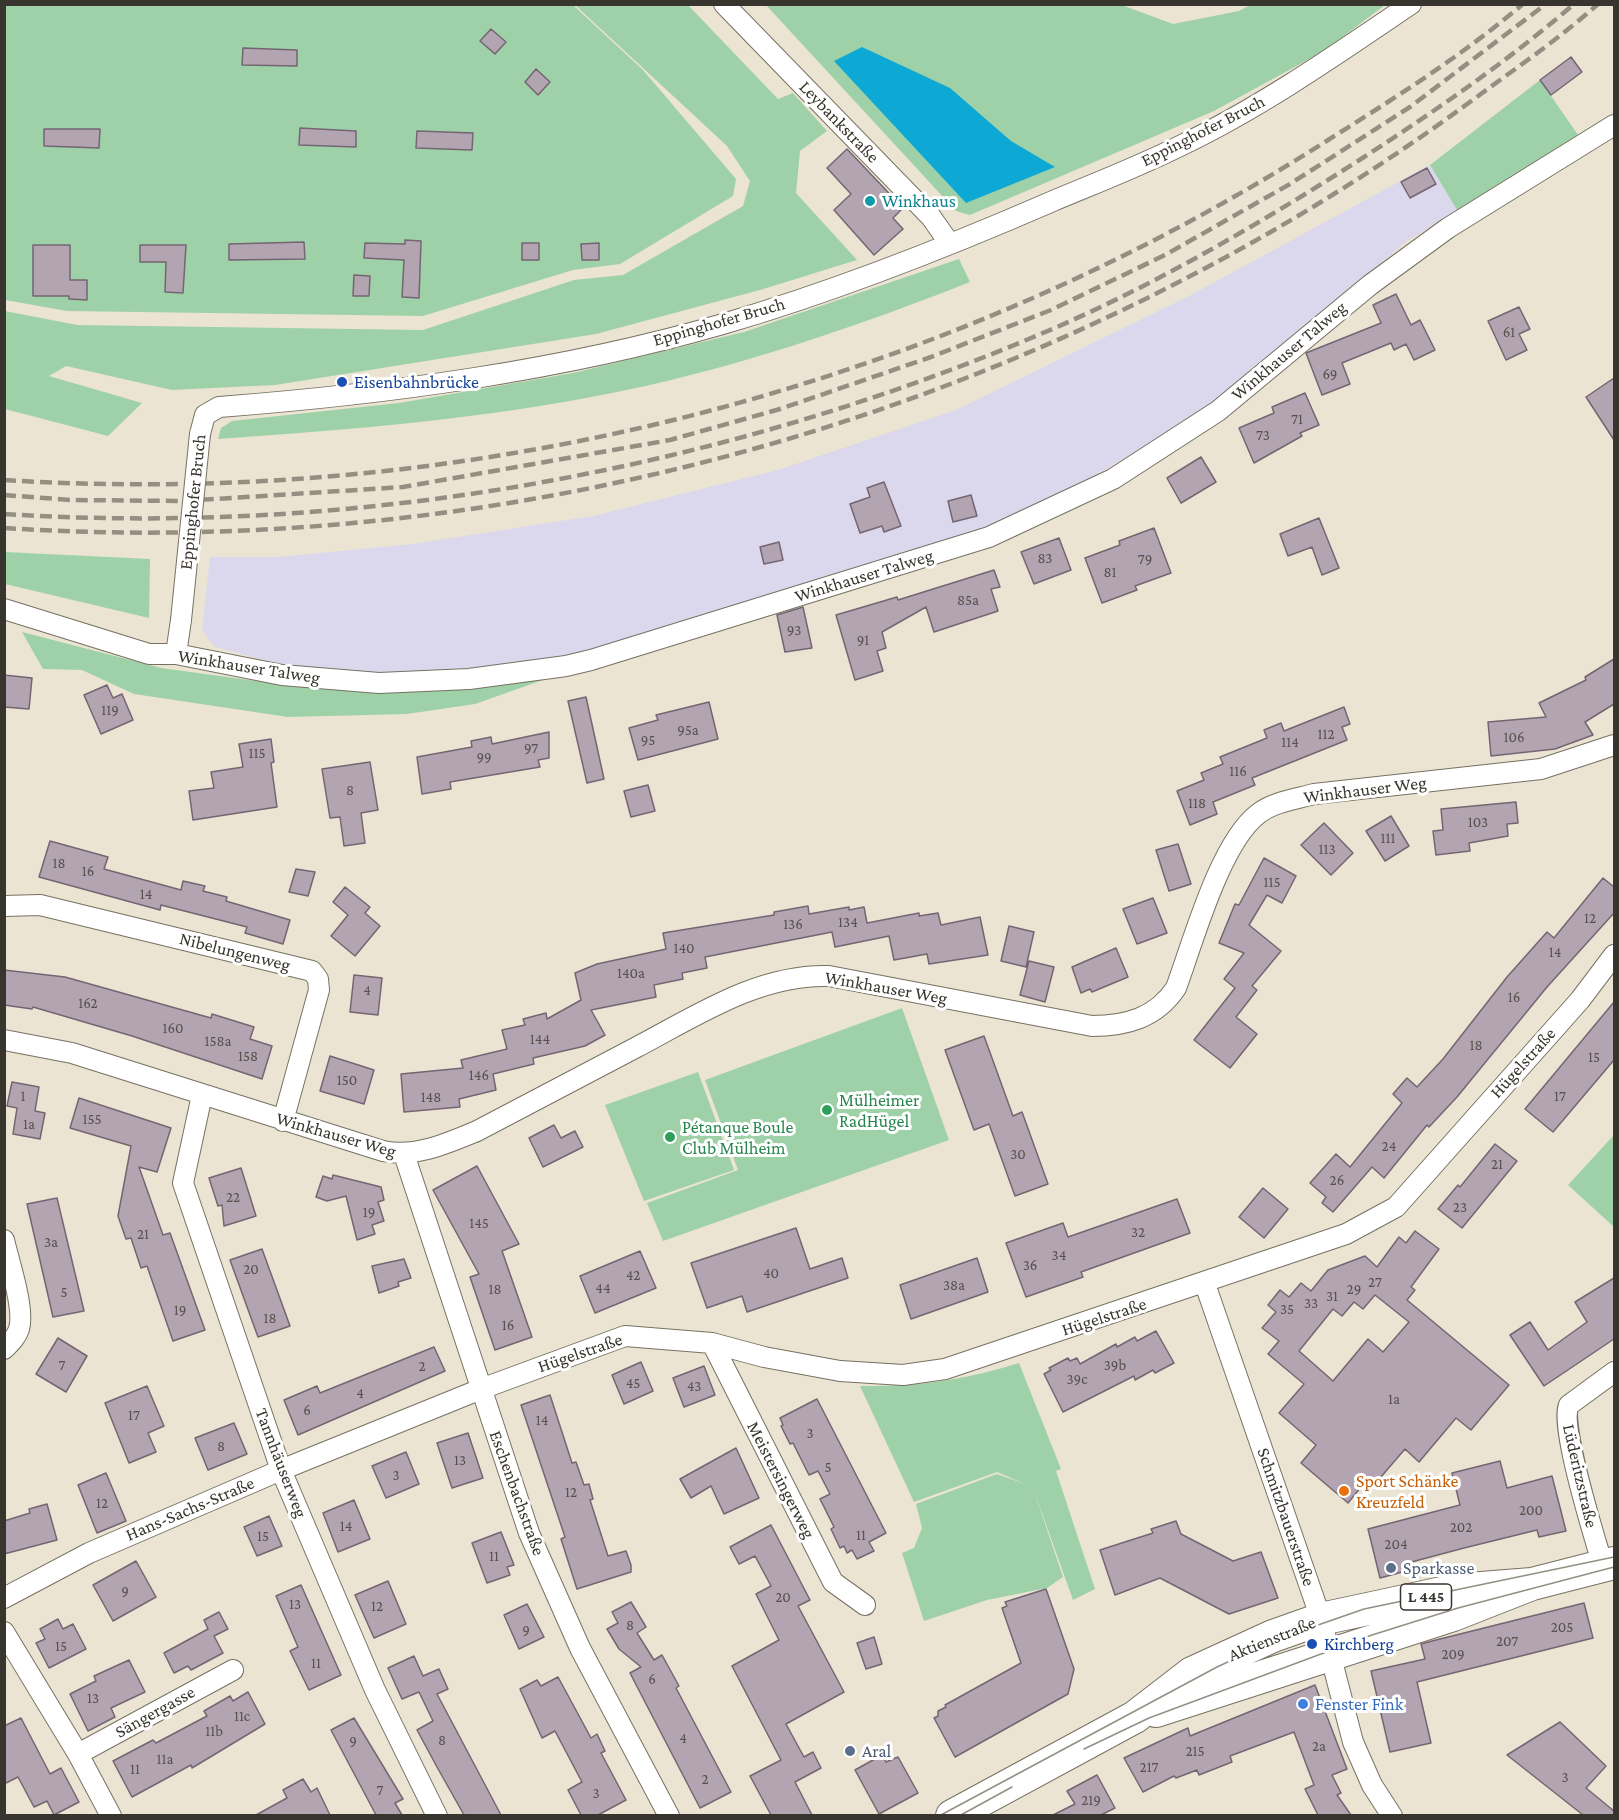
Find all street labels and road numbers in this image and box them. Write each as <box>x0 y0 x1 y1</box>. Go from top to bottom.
street label: Leybankstraße <box>794 76 884 168</box>
street label: Eppinghofer Bruch <box>1137 90 1269 172</box>
street label: Eppinghofer Bruch <box>651 293 787 351</box>
street label: Winkhauser Talweg <box>1227 297 1351 405</box>
street label: Eppinghofer Bruch <box>175 433 211 571</box>
street label: Winkhauser Talweg <box>792 545 936 607</box>
street label: Winkhauser Talweg <box>176 645 322 689</box>
street label: Winkhauser Weg <box>1302 772 1428 808</box>
street label: Nibelungenweg <box>177 928 293 976</box>
street label: Winkhauser Weg <box>823 967 949 1009</box>
street label: Hügelstraße <box>1486 1023 1560 1103</box>
street label: Winkhauser Weg <box>273 1108 399 1162</box>
street label: Hügelstraße <box>1059 1293 1149 1341</box>
street label: Hügelstraße <box>535 1328 625 1378</box>
street label: Tannhäuserweg <box>250 1405 312 1521</box>
street label: Meistersingerweg <box>742 1418 820 1542</box>
street label: Lüderitzstraße <box>1558 1422 1602 1530</box>
street label: Eschenbachstraße <box>484 1428 550 1558</box>
street label: Schmitzbauerstraße <box>1252 1445 1320 1589</box>
street label: Hans-Sachs-Straße <box>122 1472 258 1546</box>
road number: L 445 <box>1400 1584 1452 1610</box>
street label: Aktienstraße <box>1225 1612 1319 1666</box>
street label: Sängergasse <box>111 1681 199 1743</box>

